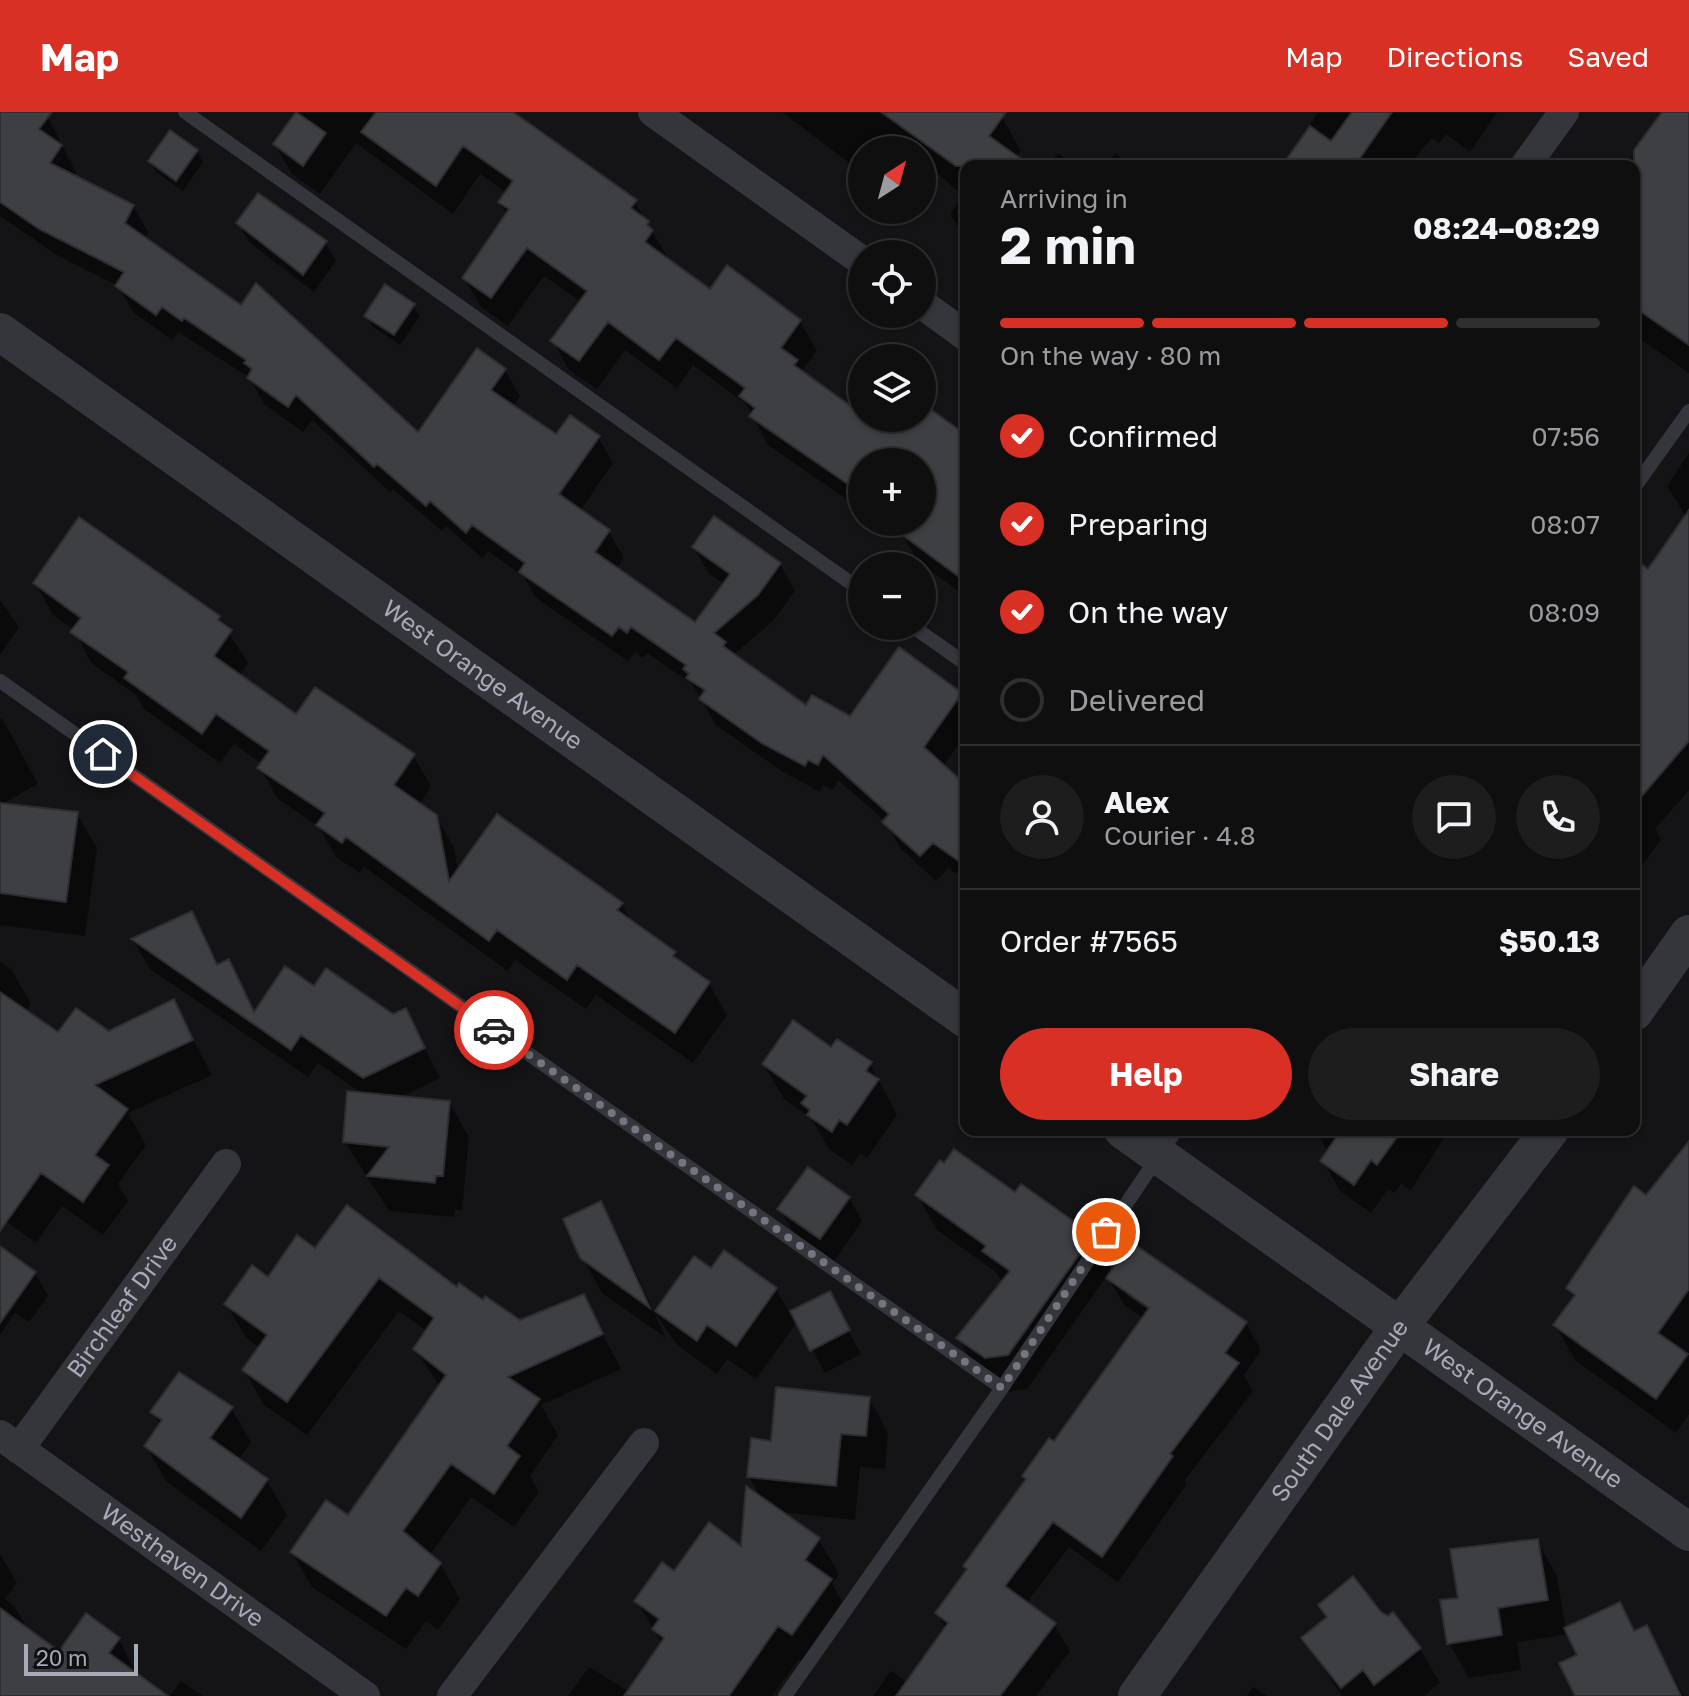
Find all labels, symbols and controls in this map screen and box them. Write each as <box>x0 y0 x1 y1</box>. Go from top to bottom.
text: Map <box>40 34 119 79</box>
text: Map <box>1285 40 1342 73</box>
text: Directions <box>1386 40 1523 73</box>
text: Saved <box>1567 40 1649 73</box>
north arrow <box>848 136 936 224</box>
map controls <box>848 136 936 640</box>
text: Arriving in <box>1000 183 1128 214</box>
text: 08:24–08:29 <box>1413 210 1600 246</box>
text: 2 min <box>1000 213 1136 275</box>
button: locate <box>848 240 936 328</box>
text: On the way · 80 m <box>1000 340 1221 371</box>
button: layers <box>848 344 936 432</box>
icon: check <box>1000 414 1044 458</box>
text: Confirmed <box>1068 418 1218 454</box>
text: 07:56 <box>1531 421 1600 452</box>
button: + <box>848 448 936 536</box>
icon: check <box>1000 502 1044 546</box>
text: Preparing <box>1068 506 1209 542</box>
text: 08:07 <box>1530 509 1600 540</box>
button: − <box>848 552 936 640</box>
icon: check <box>1000 590 1044 634</box>
street label: West Orange Avenue <box>378 593 589 755</box>
text: On the way <box>1068 594 1228 630</box>
text: 08:09 <box>1528 597 1600 628</box>
text: Delivered <box>1068 682 1205 718</box>
pin <box>69 720 137 788</box>
icon: home <box>81 732 125 776</box>
button: person <box>1000 775 1084 859</box>
button: chat <box>1412 775 1496 859</box>
button: phone <box>1516 775 1600 859</box>
text: Alex <box>1104 784 1169 820</box>
text: Courier · 4.8 <box>1104 820 1256 851</box>
text: Order #7565 <box>1000 923 1178 959</box>
text: $50.13 <box>1499 923 1600 959</box>
courier <box>454 990 534 1070</box>
icon: car <box>472 1008 516 1052</box>
button: Help <box>1000 1028 1292 1120</box>
button: Share <box>1308 1028 1600 1120</box>
pin <box>1072 1198 1140 1266</box>
icon: bag <box>1084 1210 1128 1254</box>
street label: Birchleaf Drive <box>60 1229 183 1382</box>
street label: South Dale Avenue <box>1264 1313 1413 1507</box>
street label: West Orange Avenue <box>1418 1331 1629 1494</box>
street label: Westhaven Drive <box>96 1496 270 1632</box>
scale bar <box>24 1640 138 1676</box>
text: 20 m <box>36 1644 87 1671</box>

